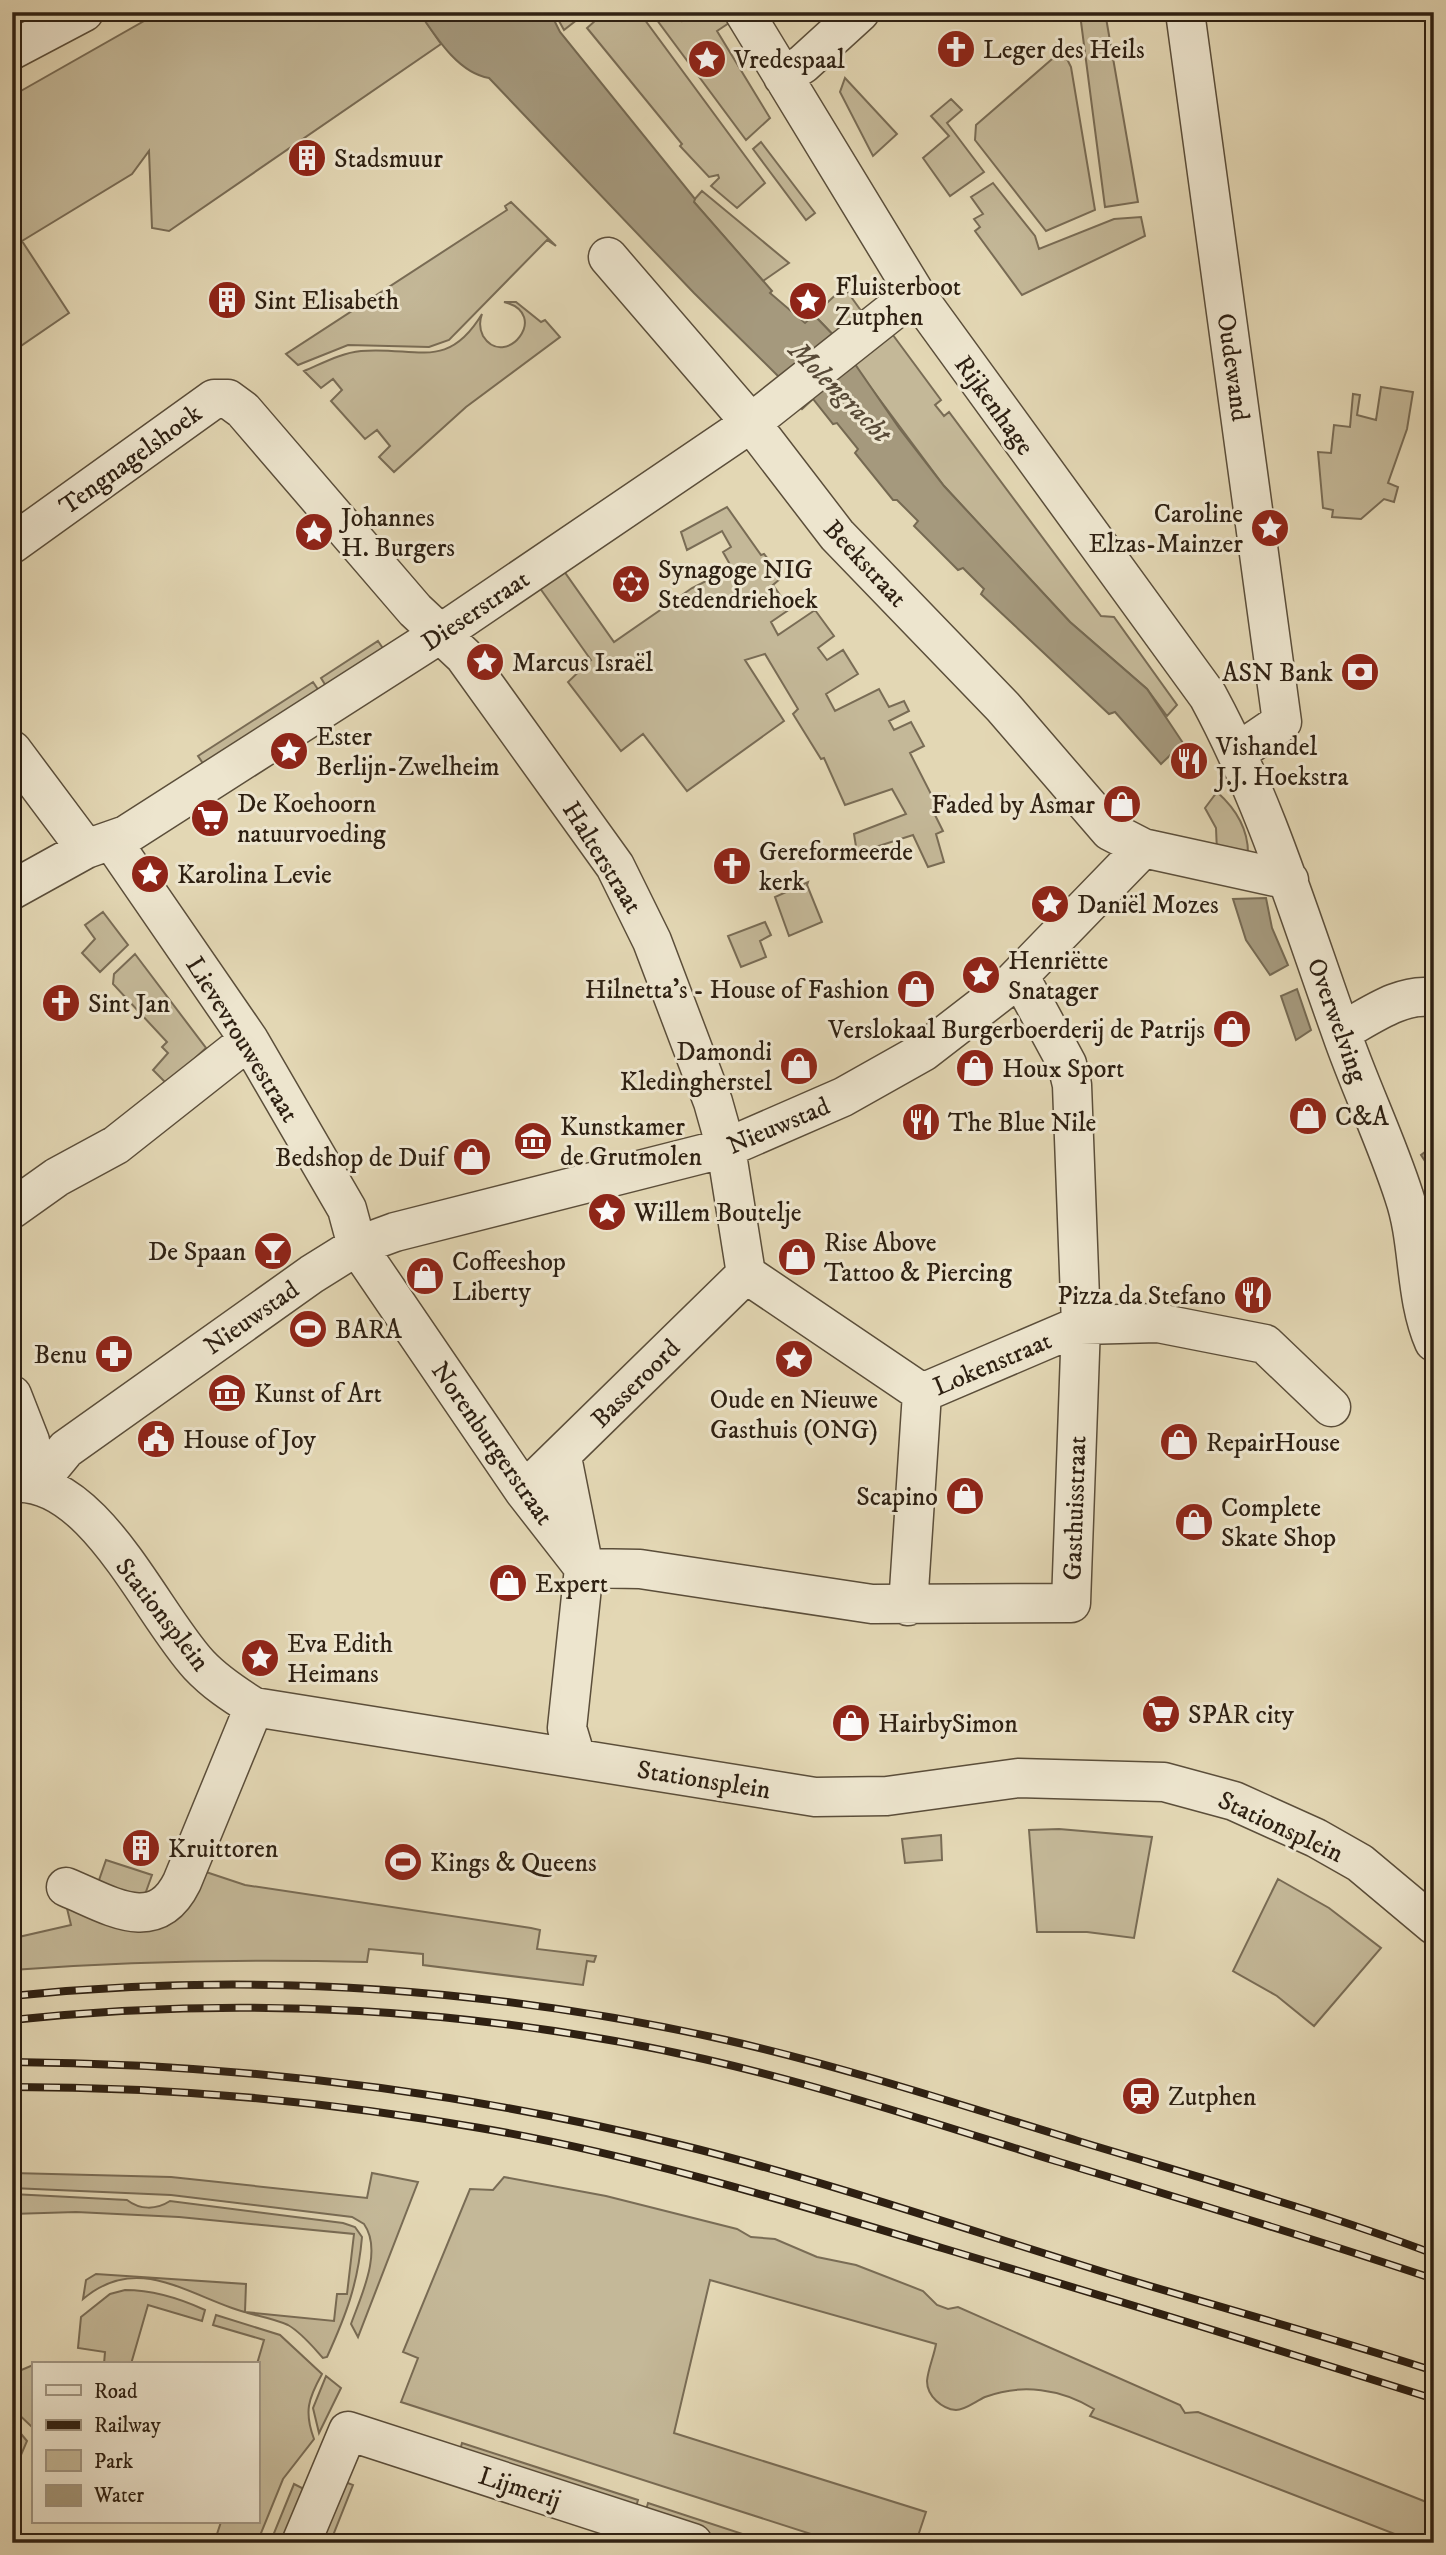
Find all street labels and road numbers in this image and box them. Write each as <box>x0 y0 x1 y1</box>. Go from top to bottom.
street label: Oudewand <box>1209 311 1256 423</box>
street label: Rijkenhage <box>947 350 1041 462</box>
street label: Tengnagelshoek <box>53 397 209 523</box>
street label: Beekstraat <box>816 513 914 615</box>
street label: Dieserstraat <box>416 563 536 659</box>
street label: Halterstraat <box>554 795 649 920</box>
street label: Lievevrouwestraat <box>178 951 306 1129</box>
street label: Overwelving <box>1299 954 1374 1087</box>
street label: Nieuwstad <box>722 1090 835 1163</box>
street label: Nieuwstad <box>198 1274 306 1363</box>
street label: Lokenstraat <box>928 1325 1057 1404</box>
street label: Basseroord <box>584 1332 688 1436</box>
street label: Norenburgerstraat <box>423 1356 560 1532</box>
street label: Gasthuisstraat <box>1056 1435 1095 1581</box>
street label: Stationsplein <box>107 1552 217 1678</box>
street label: Stationsplein <box>635 1754 773 1807</box>
street label: Stationsplein <box>1212 1784 1349 1871</box>
street label: Lijmerij <box>474 2460 565 2517</box>

